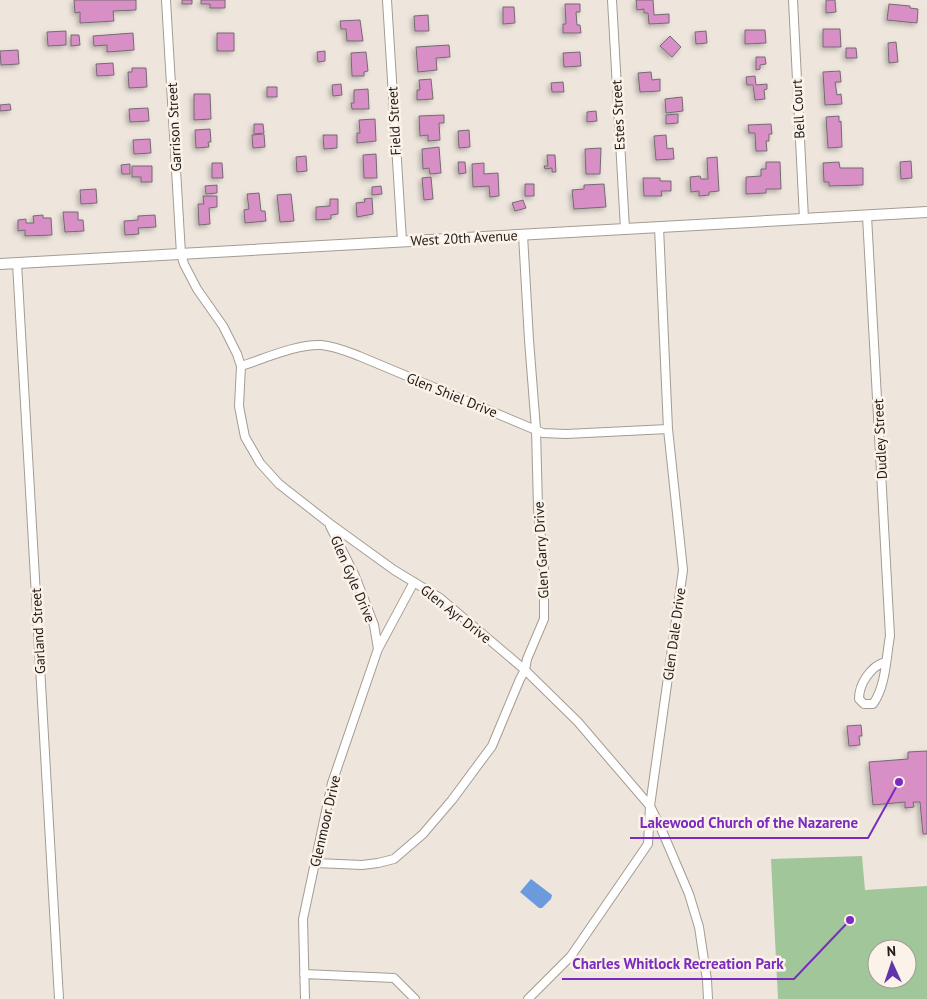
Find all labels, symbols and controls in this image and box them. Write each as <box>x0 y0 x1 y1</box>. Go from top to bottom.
street label: Bell Court <box>787 78 809 139</box>
street label: Estes Street <box>607 79 629 151</box>
street label: Garrison Street <box>163 82 185 172</box>
street label: Field Street <box>383 86 405 156</box>
street label: West 20th Avenue <box>410 226 518 250</box>
street label: Glen Shiel Drive <box>404 369 500 421</box>
street label: Dudley Street <box>869 398 891 480</box>
street label: Glen Garry Drive <box>529 501 553 599</box>
street label: Glen Gyle Drive <box>327 533 379 625</box>
street label: Glen Ayr Drive <box>417 581 495 647</box>
street label: Glen Dale Drive <box>659 586 689 682</box>
street label: Garland Street <box>27 587 49 674</box>
street label: Glenmoor Drive <box>306 773 344 869</box>
callout: Lakewood Church of the Nazarene <box>630 808 868 838</box>
text: Lakewood Church of the Nazarene <box>640 813 859 832</box>
north arrow <box>867 939 917 989</box>
text: N <box>886 942 896 960</box>
callout: Charles Whitlock Recreation Park <box>562 949 794 979</box>
text: Charles Whitlock Recreation Park <box>572 954 784 973</box>

